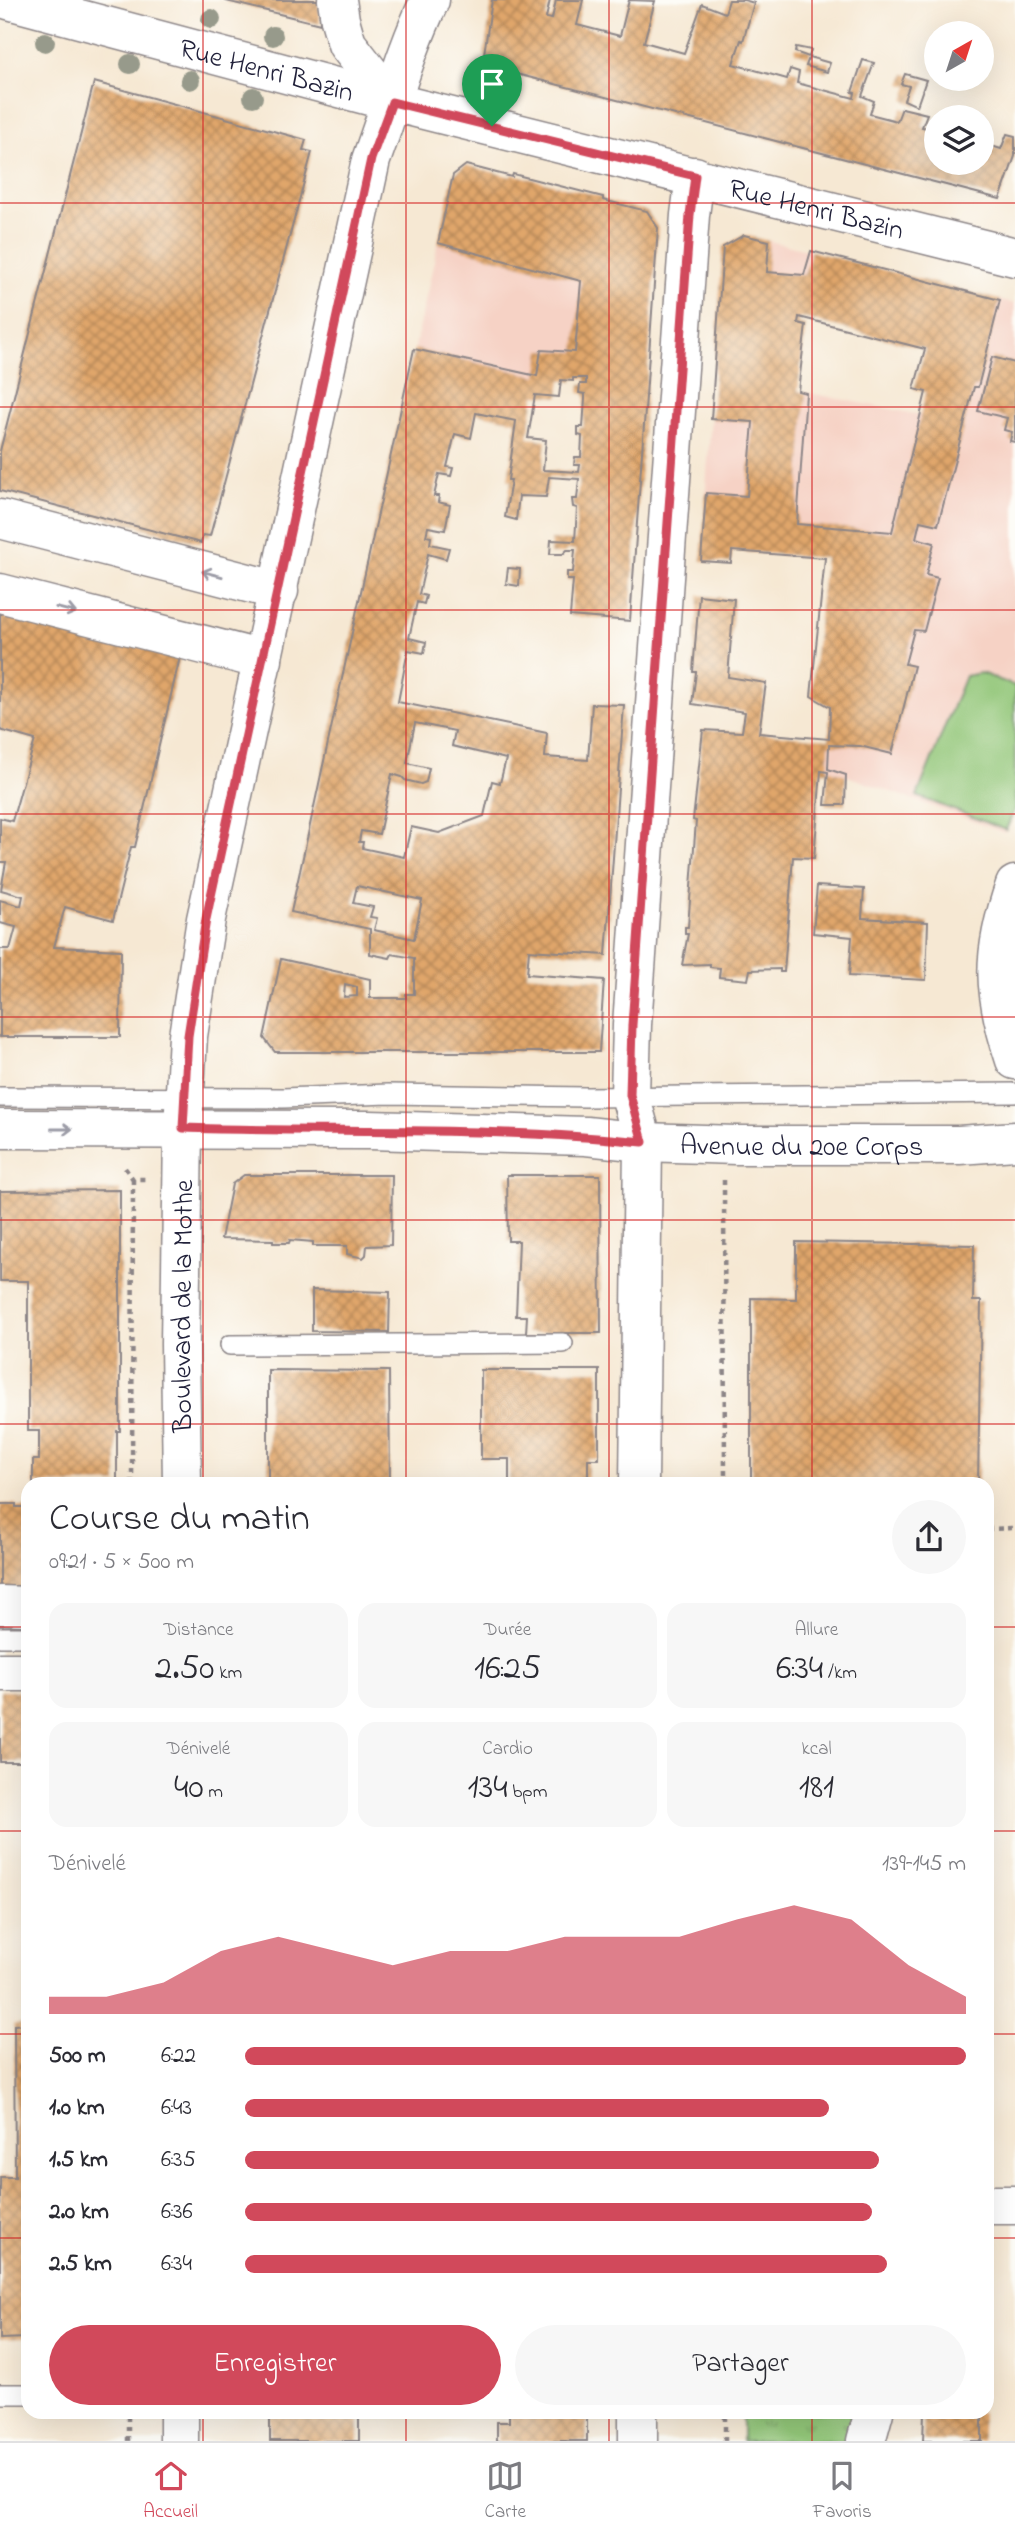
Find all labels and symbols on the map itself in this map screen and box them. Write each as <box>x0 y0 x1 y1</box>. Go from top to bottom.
north arrow <box>924 21 994 91</box>
street label: Rue Henri Bazin <box>174 29 358 115</box>
pin <box>462 54 522 126</box>
street label: Rue Henri Bazin <box>724 170 908 253</box>
one-way arrow <box>202 567 224 580</box>
one-way arrow <box>54 604 77 617</box>
one-way arrow <box>50 1122 73 1136</box>
street label: Avenue du 20e Corps <box>679 1126 923 1169</box>
street label: Boulevard de la Mothe <box>163 1179 206 1434</box>

